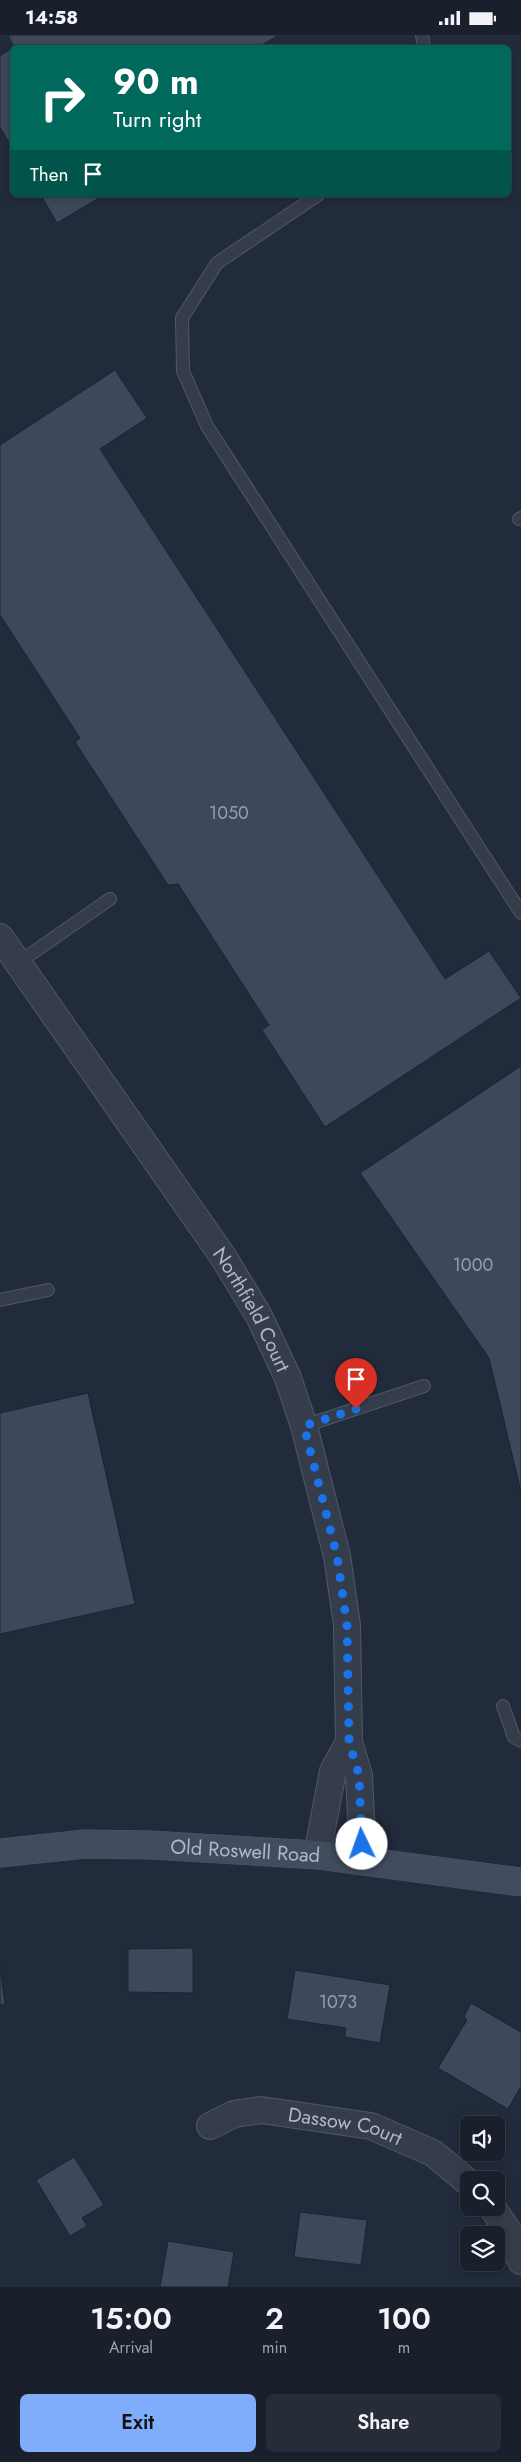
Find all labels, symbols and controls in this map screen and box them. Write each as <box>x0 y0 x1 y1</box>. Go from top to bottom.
text: 14:58 <box>25 4 78 31</box>
text: 90 m <box>113 57 199 107</box>
icon: right <box>30 65 95 130</box>
text: Turn right <box>113 103 201 135</box>
icon: arrive <box>79 160 107 188</box>
text: Then <box>30 161 69 188</box>
house number: 1050 <box>209 800 249 826</box>
street label: Northfield Court <box>206 1241 297 1377</box>
house number: 1000 <box>453 1252 493 1278</box>
pin <box>335 1358 377 1409</box>
icon: arrive <box>342 1365 370 1393</box>
position arrow <box>335 1817 387 1869</box>
street label: Old Roswell Road <box>170 1832 321 1870</box>
house number: 1073 <box>319 1989 357 2015</box>
street label: Dassow Court <box>286 2100 407 2153</box>
map controls <box>460 2116 505 2271</box>
button: sound <box>460 2116 505 2161</box>
button: search <box>460 2171 505 2216</box>
button: layers <box>460 2226 505 2271</box>
text: 15:00 <box>90 2297 172 2340</box>
text: 2 <box>265 2297 284 2340</box>
text: 100 <box>377 2297 431 2340</box>
text: Arrival <box>109 2336 153 2359</box>
text: min <box>262 2336 287 2359</box>
text: m <box>398 2336 410 2359</box>
button: Exit <box>20 2394 256 2452</box>
button: Share <box>266 2394 501 2452</box>

